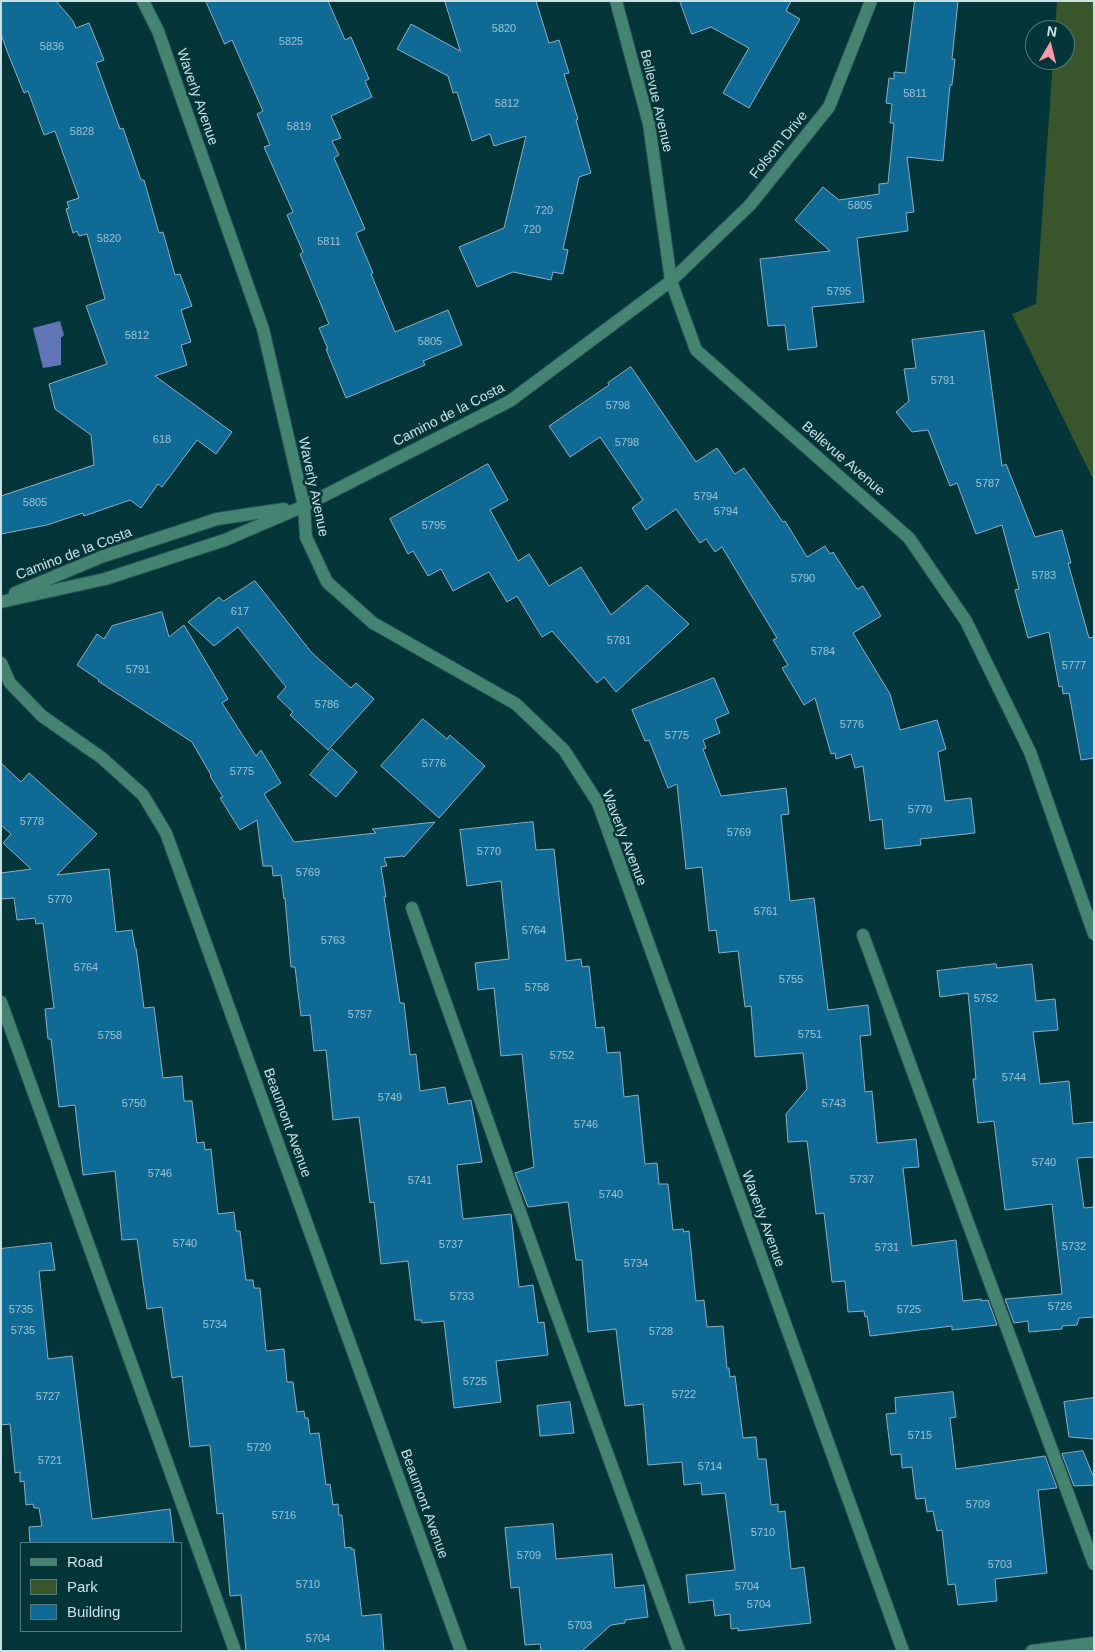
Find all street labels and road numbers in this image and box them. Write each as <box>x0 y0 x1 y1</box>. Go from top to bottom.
street label: Waverly Avenue <box>173 46 221 148</box>
street label: Bellevue Avenue <box>636 48 676 154</box>
street label: Folsom Drive <box>747 108 811 182</box>
street label: Camino de la Costa <box>390 380 508 450</box>
street label: Bellevue Avenue <box>798 418 888 500</box>
street label: Waverly Avenue <box>294 436 332 538</box>
street label: Camino de la Costa <box>14 524 134 584</box>
street label: Waverly Avenue <box>598 788 650 888</box>
street label: Beaumont Avenue <box>259 1066 315 1180</box>
street label: Waverly Avenue <box>738 1169 788 1269</box>
street label: Beaumont Avenue <box>396 1447 452 1561</box>

